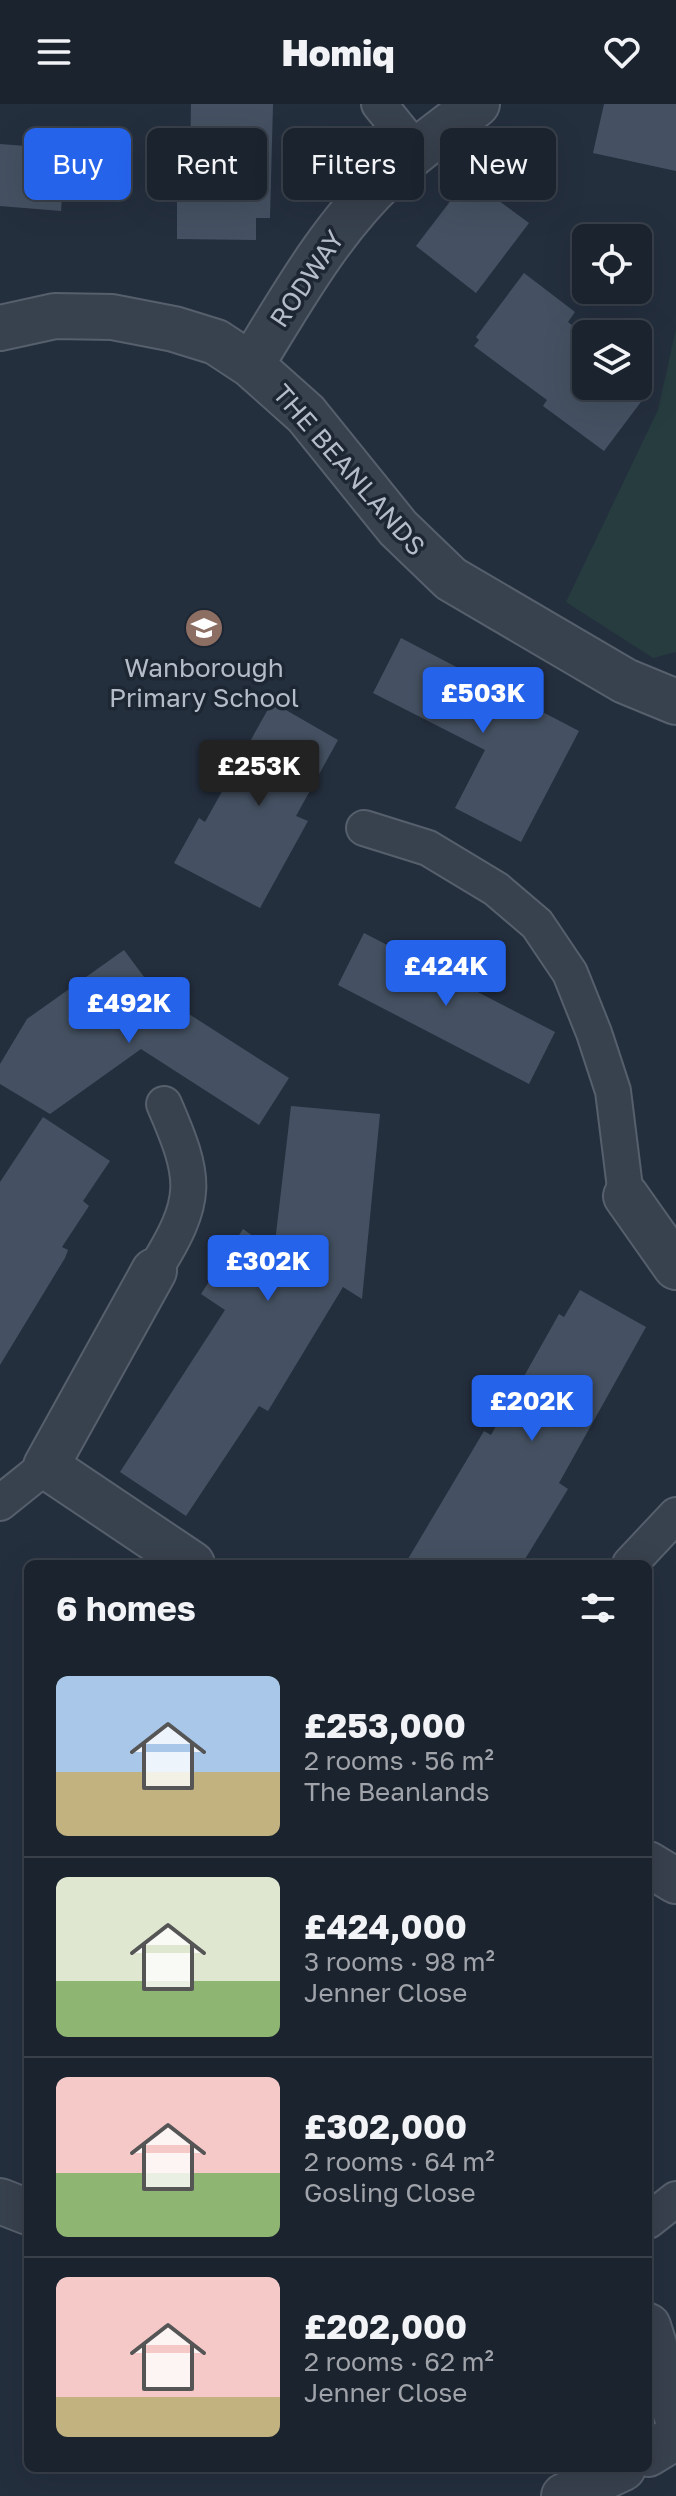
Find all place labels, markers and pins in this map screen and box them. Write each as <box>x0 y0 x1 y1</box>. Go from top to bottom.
school or university icon: Wanborough Primary School <box>183 607 225 649</box>
place label: Wanborough Primary School <box>109 652 299 713</box>
pin: £503K <box>427 667 539 735</box>
pin: £253K <box>203 740 315 808</box>
pin: £424K <box>390 940 502 1008</box>
pin: £492K <box>73 977 185 1045</box>
pin: £302K <box>212 1235 324 1303</box>
pin: £202K <box>476 1375 588 1443</box>

